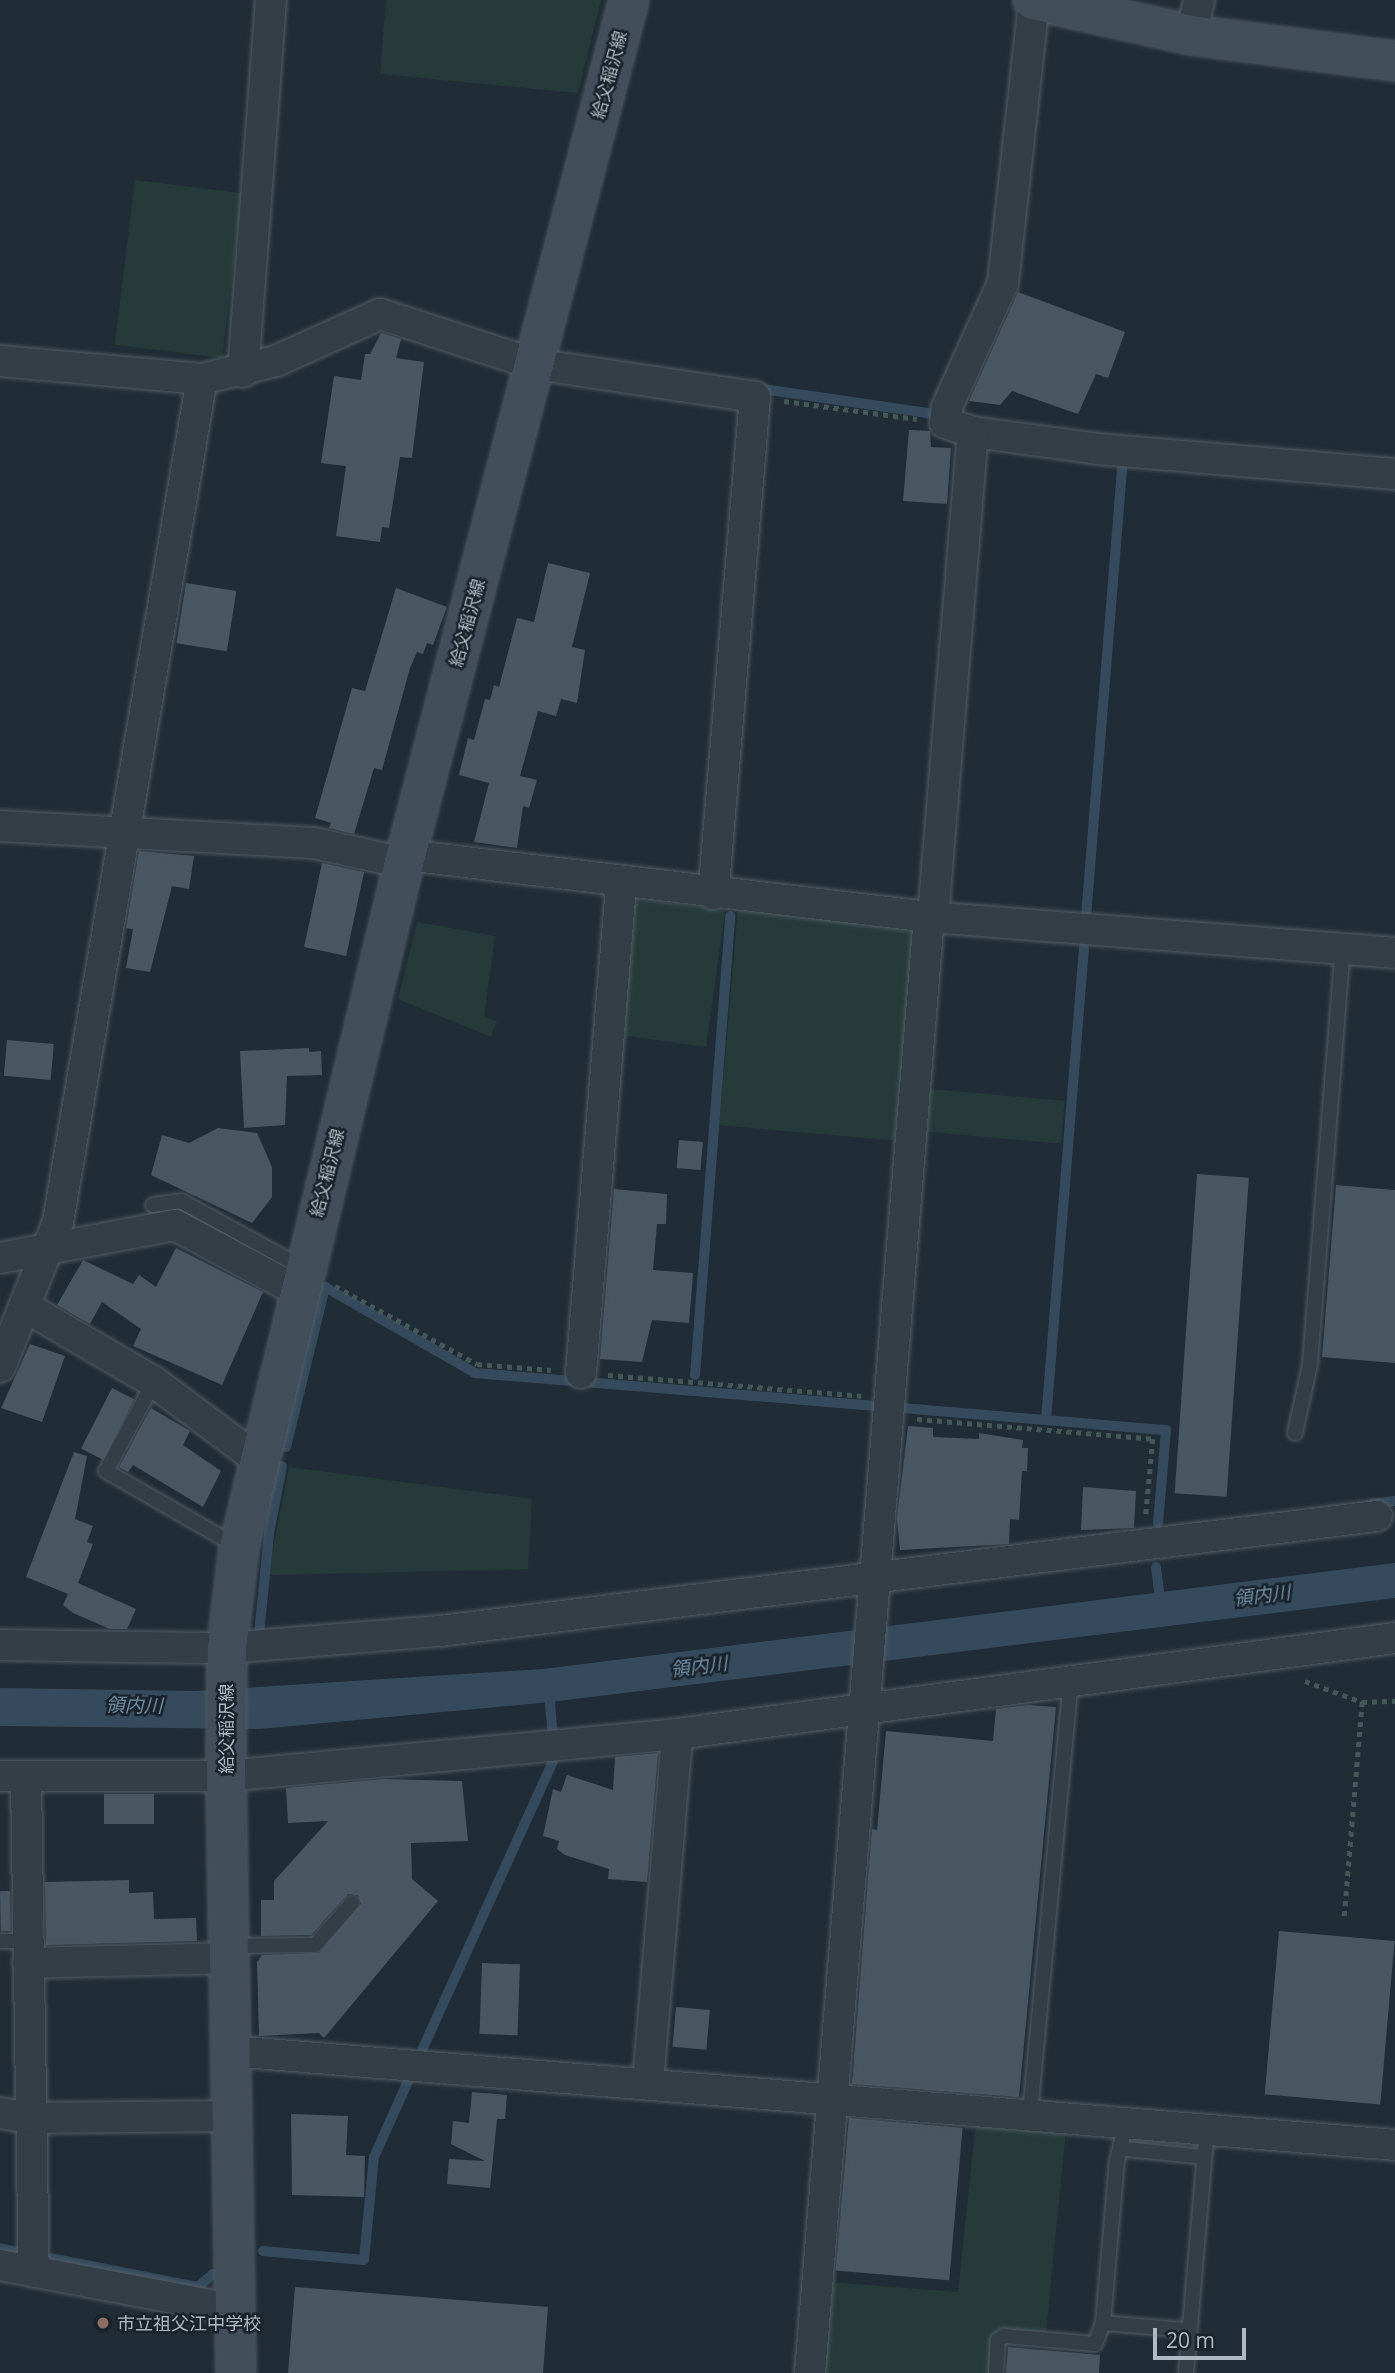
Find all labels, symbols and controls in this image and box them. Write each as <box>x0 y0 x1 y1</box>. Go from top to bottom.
street label: 給父稲沢線 <box>587 29 631 121</box>
street label: 給父稲沢線 <box>445 577 489 669</box>
street label: 給父稲沢線 <box>306 1127 348 1219</box>
water label: 領内川 <box>1232 1581 1292 1611</box>
water label: 領内川 <box>669 1652 729 1682</box>
street label: 給父稲沢線 <box>215 1684 237 1774</box>
water label: 領内川 <box>105 1694 163 1718</box>
place label: 市立祖父江中学校 <box>117 2312 261 2334</box>
scale bar <box>1157 2314 1250 2358</box>
marker: 市立祖父江中学校 <box>95 2315 111 2331</box>
text: 20 m <box>1166 2326 1215 2354</box>

